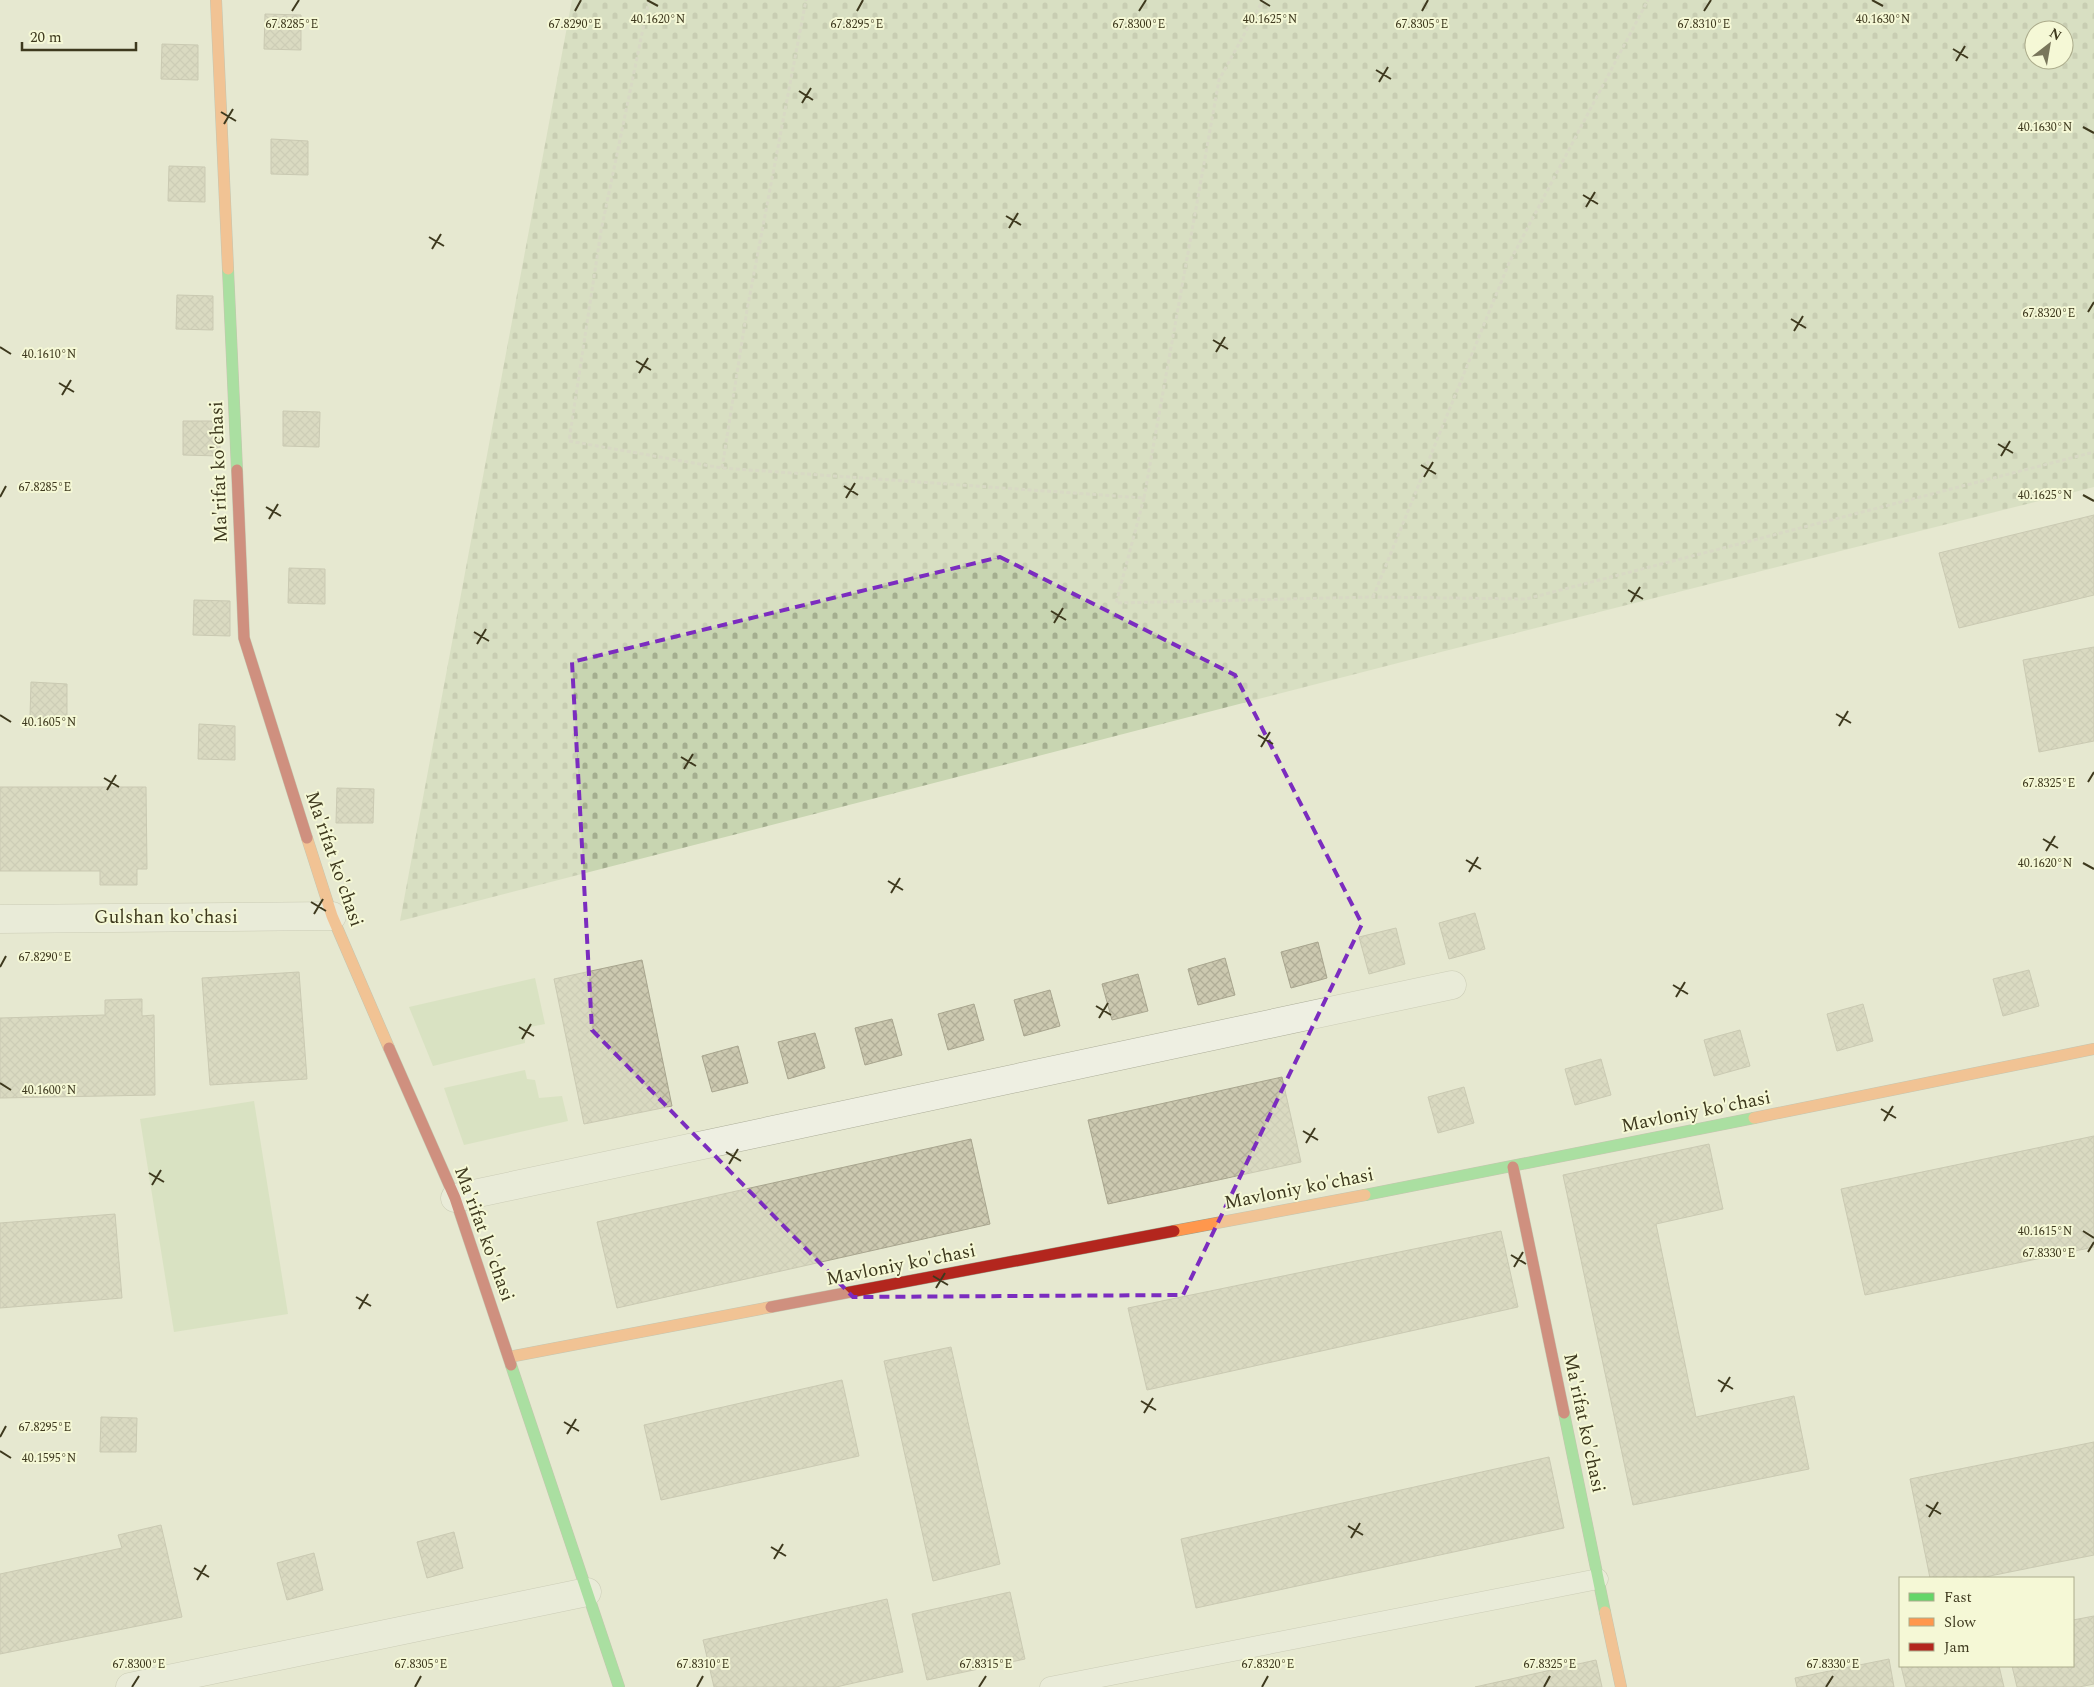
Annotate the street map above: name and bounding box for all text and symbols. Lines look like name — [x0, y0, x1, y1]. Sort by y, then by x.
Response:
text: 40.1620°N — [631, 10, 685, 29]
text: 40.1625°N — [1243, 10, 1297, 29]
text: 40.1630°N — [1856, 10, 1910, 29]
text: 67.8285°E — [266, 15, 318, 34]
text: 67.8290°E — [549, 15, 601, 34]
text: 67.8295°E — [831, 15, 883, 34]
text: 67.8300°E — [1113, 15, 1165, 34]
text: 67.8305°E — [1396, 15, 1448, 34]
text: 67.8310°E — [1678, 15, 1730, 34]
scale bar — [22, 20, 136, 52]
north arrow — [2024, 20, 2074, 70]
text: N — [2045, 22, 2066, 46]
text: 20 m — [30, 26, 62, 49]
text: 40.1630°N — [2018, 118, 2072, 137]
text: 67.8320°E — [2023, 304, 2075, 323]
text: 40.1610°N — [22, 345, 76, 364]
street label: Ma'rifat ko'chasi — [202, 401, 236, 543]
text: 67.8285°E — [19, 478, 71, 497]
text: 40.1625°N — [2018, 486, 2072, 505]
text: 40.1605°N — [22, 713, 76, 732]
text: 67.8325°E — [2023, 774, 2075, 793]
street label: Ma'rifat ko'chasi — [297, 787, 371, 931]
text: 40.1620°N — [2018, 854, 2072, 873]
street label: Gulshan ko'chasi — [94, 903, 238, 932]
text: 67.8290°E — [19, 948, 71, 967]
text: 40.1600°N — [22, 1081, 76, 1100]
street label: Mavloniy ko'chasi — [1619, 1083, 1773, 1141]
street label: Mavloniy ko'chasi — [1222, 1160, 1376, 1218]
street label: Ma'rifat ko'chasi — [446, 1162, 522, 1306]
text: 40.1615°N — [2018, 1222, 2072, 1241]
street label: Mavloniy ko'chasi — [824, 1236, 978, 1294]
text: 67.8330°E — [2023, 1244, 2075, 1263]
street label: Ma'rifat ko'chasi — [1555, 1351, 1613, 1495]
text: 67.8295°E — [19, 1418, 71, 1437]
text: 40.1595°N — [22, 1449, 76, 1468]
legend — [1899, 1577, 2074, 1667]
text: Fast — [1944, 1586, 1972, 1609]
text: Slow — [1944, 1611, 1976, 1634]
text: Jam — [1944, 1636, 1970, 1659]
text: 67.8300°E — [113, 1655, 165, 1674]
text: 67.8305°E — [395, 1655, 447, 1674]
text: 67.8310°E — [677, 1655, 729, 1674]
text: 67.8315°E — [960, 1655, 1012, 1674]
text: 67.8320°E — [1242, 1655, 1294, 1674]
text: 67.8325°E — [1524, 1655, 1576, 1674]
text: 67.8330°E — [1807, 1655, 1859, 1674]

